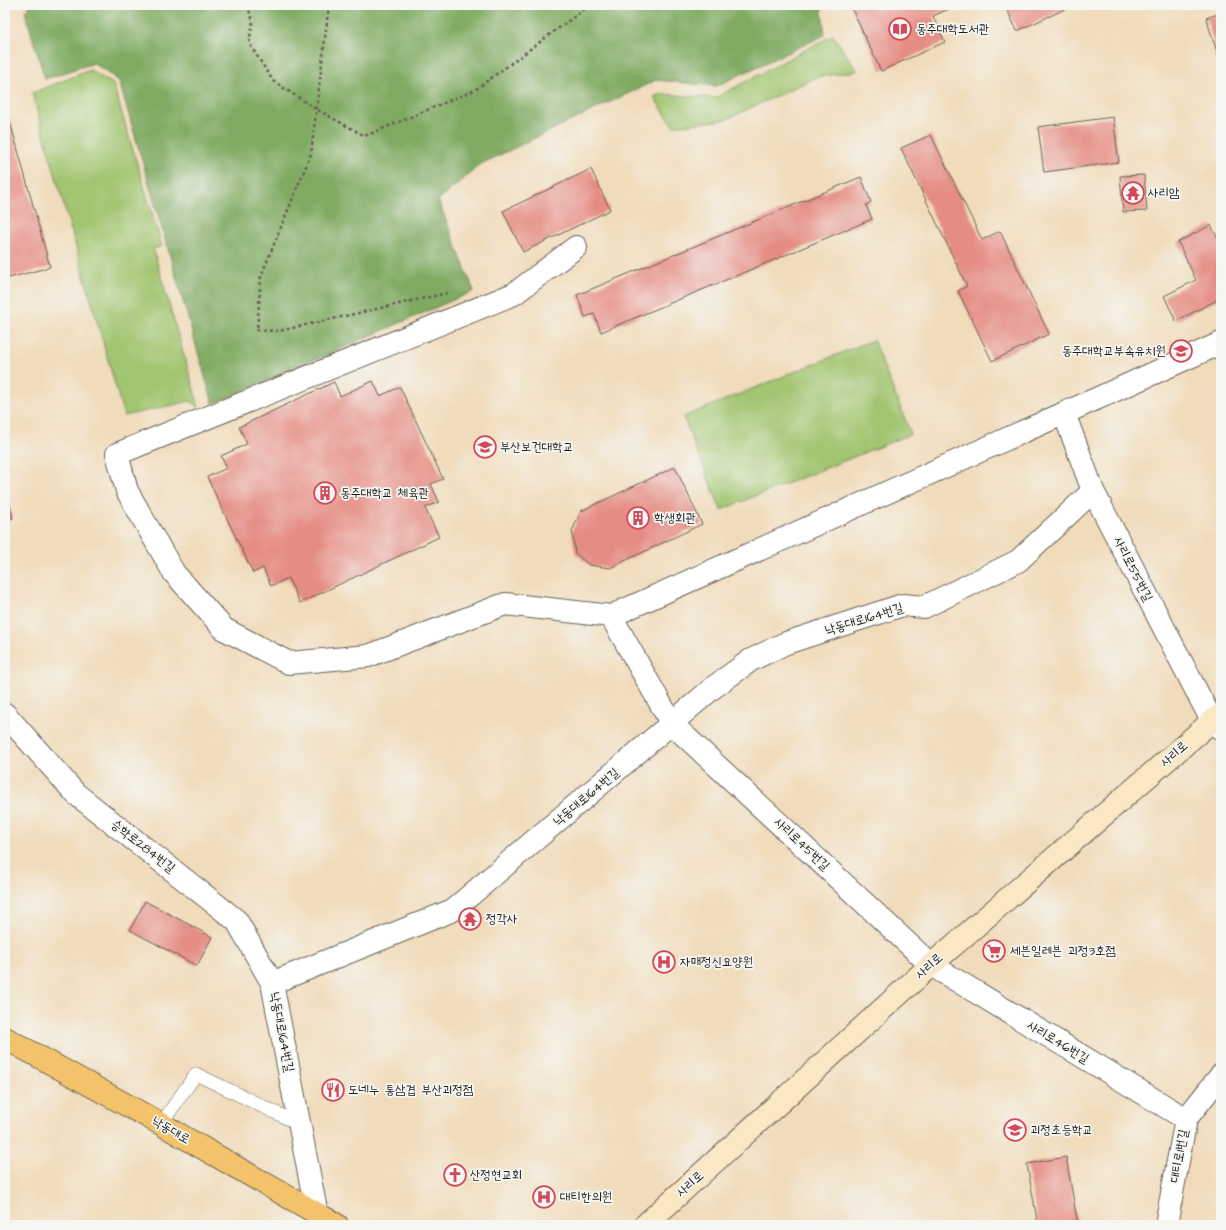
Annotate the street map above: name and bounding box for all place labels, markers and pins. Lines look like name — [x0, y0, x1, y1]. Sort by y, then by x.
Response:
library icon: 동주대학도서관 — [887, 16, 913, 42]
place label: 동주대학도서관 — [916, 20, 989, 38]
temple icon: 사리암 — [1120, 180, 1146, 206]
place label: 사리암 — [1147, 184, 1179, 202]
school or university icon: 동주대학교부속유치원 — [1168, 338, 1194, 364]
place label: 동주대학교부속유치원 — [1061, 342, 1166, 360]
school or university icon: 부산보건대학교 — [472, 434, 498, 460]
place label: 부산보건대학교 — [500, 438, 573, 456]
building icon: 동주대학교 체육관 — [312, 480, 338, 506]
place label: 동주대학교 체육관 — [340, 484, 429, 502]
building icon: 학생회관 — [625, 505, 651, 531]
place label: 학생회관 — [654, 509, 696, 527]
temple icon: 정각사 — [457, 906, 483, 932]
place label: 정각사 — [486, 910, 517, 928]
supermarket icon: 세븐일레븐 괴정3호점 — [981, 938, 1007, 964]
place label: 세븐일레븐 괴정3호점 — [1010, 942, 1116, 960]
hospital icon: 자매정신요양원 — [651, 949, 677, 975]
place label: 자매정신요양원 — [680, 953, 753, 971]
restaurant icon: 도네누 통삼겹 부산괴정점 — [320, 1077, 346, 1103]
place label: 도네누 통삼겹 부산괴정점 — [348, 1081, 473, 1099]
school or university icon: 괴정초등학교 — [1002, 1117, 1028, 1143]
place label: 괴정초등학교 — [1030, 1121, 1093, 1139]
church icon: 산정현교회 — [442, 1162, 468, 1188]
place label: 산정현교회 — [470, 1166, 522, 1184]
hospital icon: 대티한의원 — [531, 1184, 557, 1210]
place label: 대티한의원 — [560, 1188, 612, 1206]

